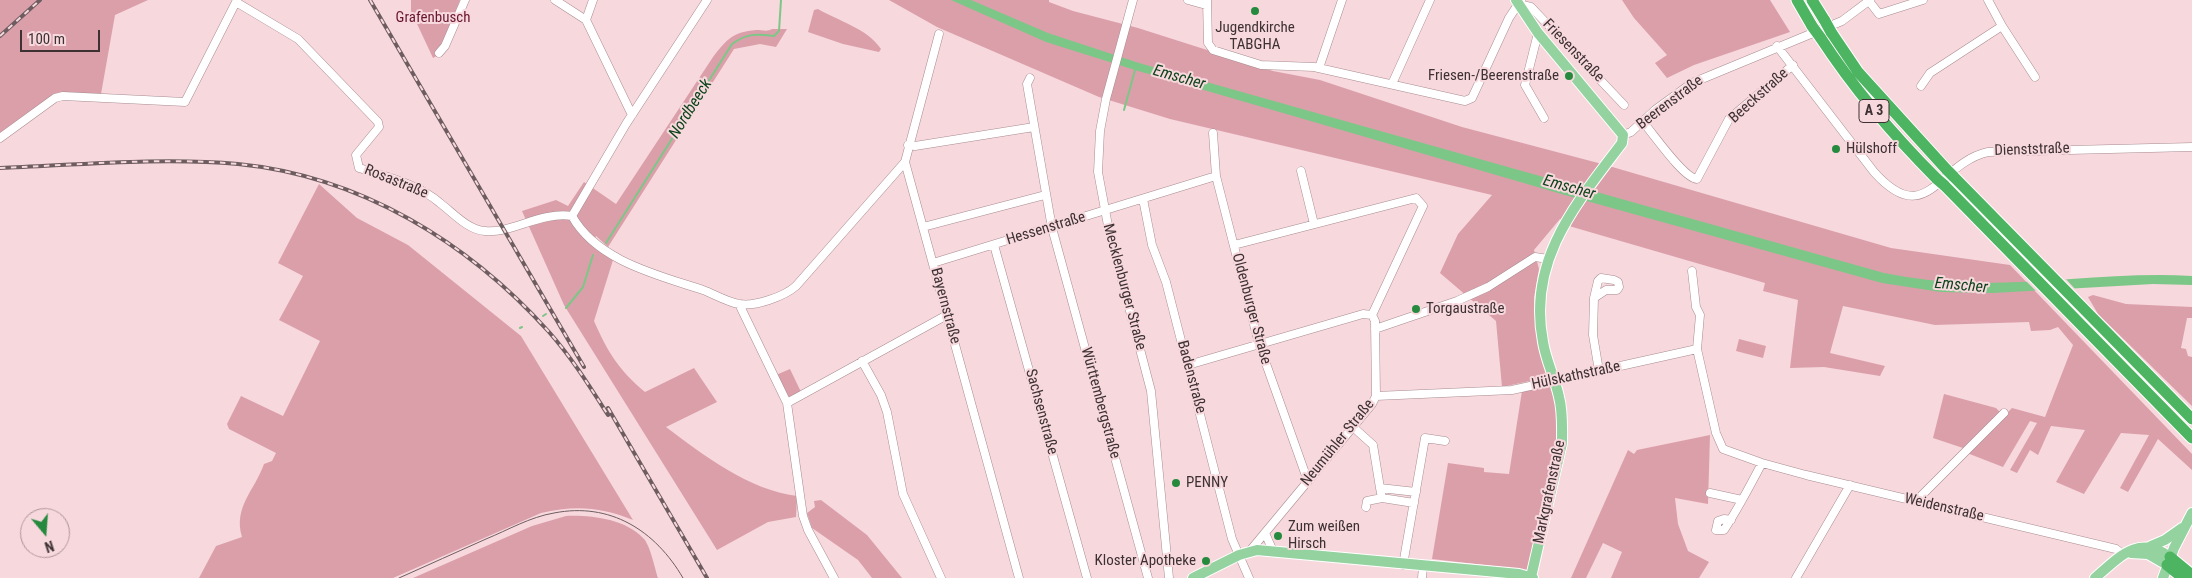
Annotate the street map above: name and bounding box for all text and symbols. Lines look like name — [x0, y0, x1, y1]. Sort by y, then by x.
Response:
marker: Jugendkirche TABGHA — [1249, 5, 1261, 17]
park label: Grafenbusch — [396, 9, 470, 27]
street label: Friesenstraße — [1538, 16, 1608, 86]
place label: Jugendkirche TABGHA — [1215, 19, 1295, 54]
scale bar — [22, 20, 102, 52]
text: 100 m — [28, 30, 65, 48]
water label: Emscher — [1151, 61, 1207, 95]
street label: Beeckstraße — [1726, 65, 1792, 127]
place label: Friesen-/Beerenstraße — [1428, 67, 1559, 85]
marker: Friesen-/Beerenstraße — [1563, 70, 1575, 82]
street label: Beerenstraße — [1633, 72, 1707, 134]
water label: Nordbeeck — [665, 76, 717, 142]
road number: A 3 — [1859, 100, 1889, 122]
place label: Hülshoff — [1846, 140, 1897, 158]
street label: Dienststraße — [1994, 140, 2070, 160]
marker: Hülshoff — [1830, 143, 1842, 155]
street label: Rosastraße — [362, 161, 430, 203]
water label: Emscher — [1541, 171, 1597, 205]
street label: Hessenstraße — [1004, 208, 1088, 250]
street label: Mecklenburger Straße — [1099, 222, 1149, 352]
street label: Oldenburger Straße — [1228, 251, 1274, 367]
street label: Bayernstraße — [926, 266, 964, 346]
water label: Emscher — [1934, 274, 1988, 298]
place label: Torgaustraße — [1426, 300, 1504, 318]
marker: Torgaustraße — [1410, 303, 1422, 315]
street label: Badenstraße — [1173, 339, 1209, 415]
street label: Württembergstraße — [1076, 345, 1124, 461]
street label: Hülskathstraße — [1530, 358, 1622, 394]
street label: Sachsenstraße — [1021, 367, 1061, 457]
street label: Neumühler Straße — [1298, 396, 1378, 490]
street label: Markgrafenstraße — [1530, 439, 1570, 545]
place label: PENNY — [1186, 474, 1228, 492]
marker: PENNY — [1170, 477, 1182, 489]
street label: Weidenstraße — [1903, 490, 1985, 526]
north arrow — [20, 508, 70, 558]
place label: Zum weißen Hirsch — [1288, 518, 1360, 553]
marker: Zum weißen Hirsch — [1272, 530, 1284, 542]
text: N — [43, 537, 56, 555]
place label: Kloster Apotheke — [1095, 552, 1196, 570]
marker: Kloster Apotheke — [1200, 555, 1212, 567]

